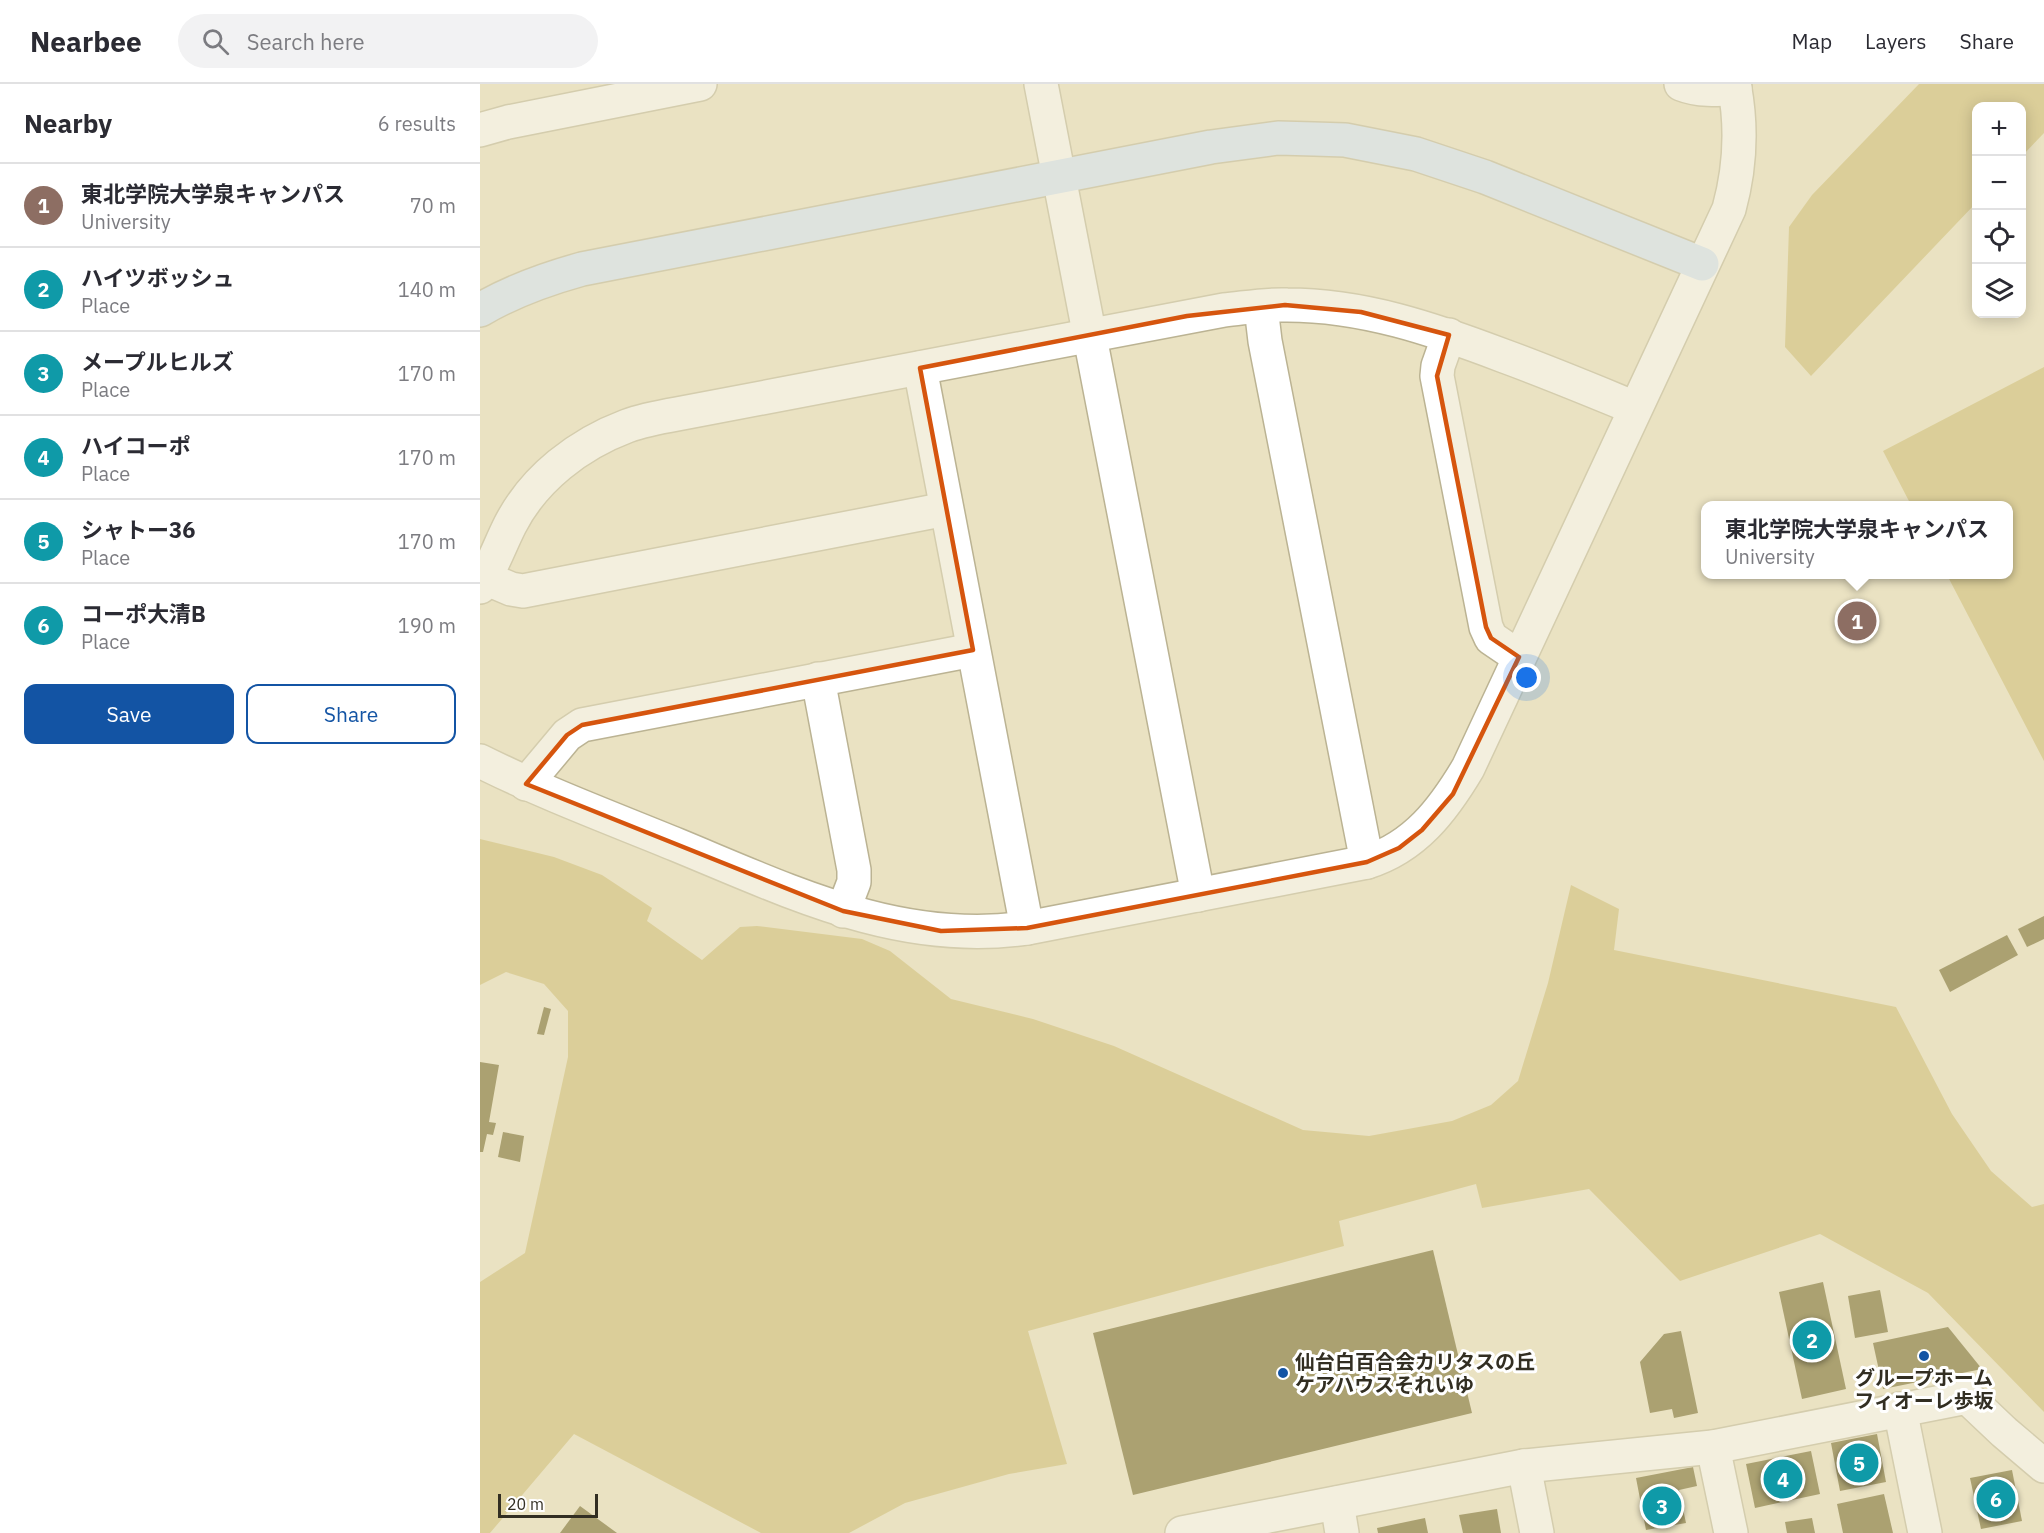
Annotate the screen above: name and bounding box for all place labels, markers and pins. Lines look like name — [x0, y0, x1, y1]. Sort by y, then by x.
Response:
pin: 1 — [1838, 598, 1876, 644]
pin: 2 — [1792, 1318, 1832, 1362]
place label: 仙台白百合会カリタスの丘 ケアハウスそれいゆ — [1295, 1348, 1535, 1398]
marker: グループホーム フィオーレ歩坂 — [1917, 1349, 1931, 1363]
place label: グループホーム フィオーレ歩坂 — [1854, 1364, 1994, 1414]
marker: 仙台白百合会カリタスの丘 ケアハウスそれいゆ — [1276, 1366, 1290, 1380]
pin: 5 — [1840, 1440, 1878, 1486]
pin: 4 — [1764, 1456, 1802, 1502]
pin: 6 — [1976, 1476, 2016, 1522]
pin: 3 — [1642, 1484, 1682, 1528]

